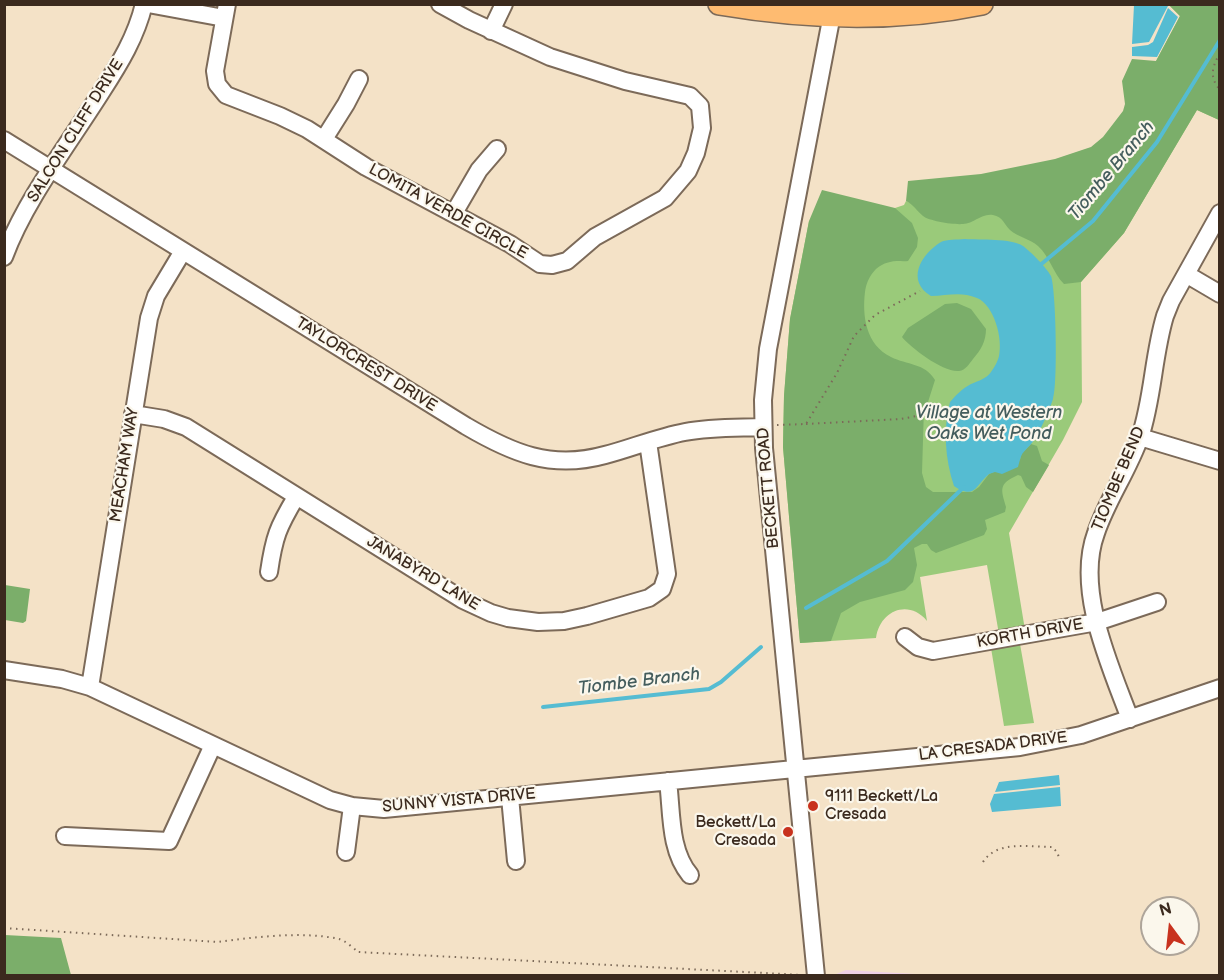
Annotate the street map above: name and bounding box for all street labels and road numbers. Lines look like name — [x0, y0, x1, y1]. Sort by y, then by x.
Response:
street label: SALCON CLIFF DRIVE — [24, 56, 128, 206]
street label: LOMITA VERDE CIRCLE — [365, 160, 531, 264]
street label: TAYLORCREST DRIVE — [292, 314, 440, 416]
street label: MEACHAM WAY — [106, 406, 144, 524]
street label: TIOMBE BEND — [1088, 424, 1150, 534]
street label: BECKETT ROAD — [754, 427, 784, 549]
street label: JANABYRD LANE — [363, 533, 483, 615]
street label: KORTH DRIVE — [975, 615, 1085, 653]
street label: LA CRESADA DRIVE — [918, 728, 1068, 766]
street label: SUNNY VISTA DRIVE — [382, 785, 536, 817]

